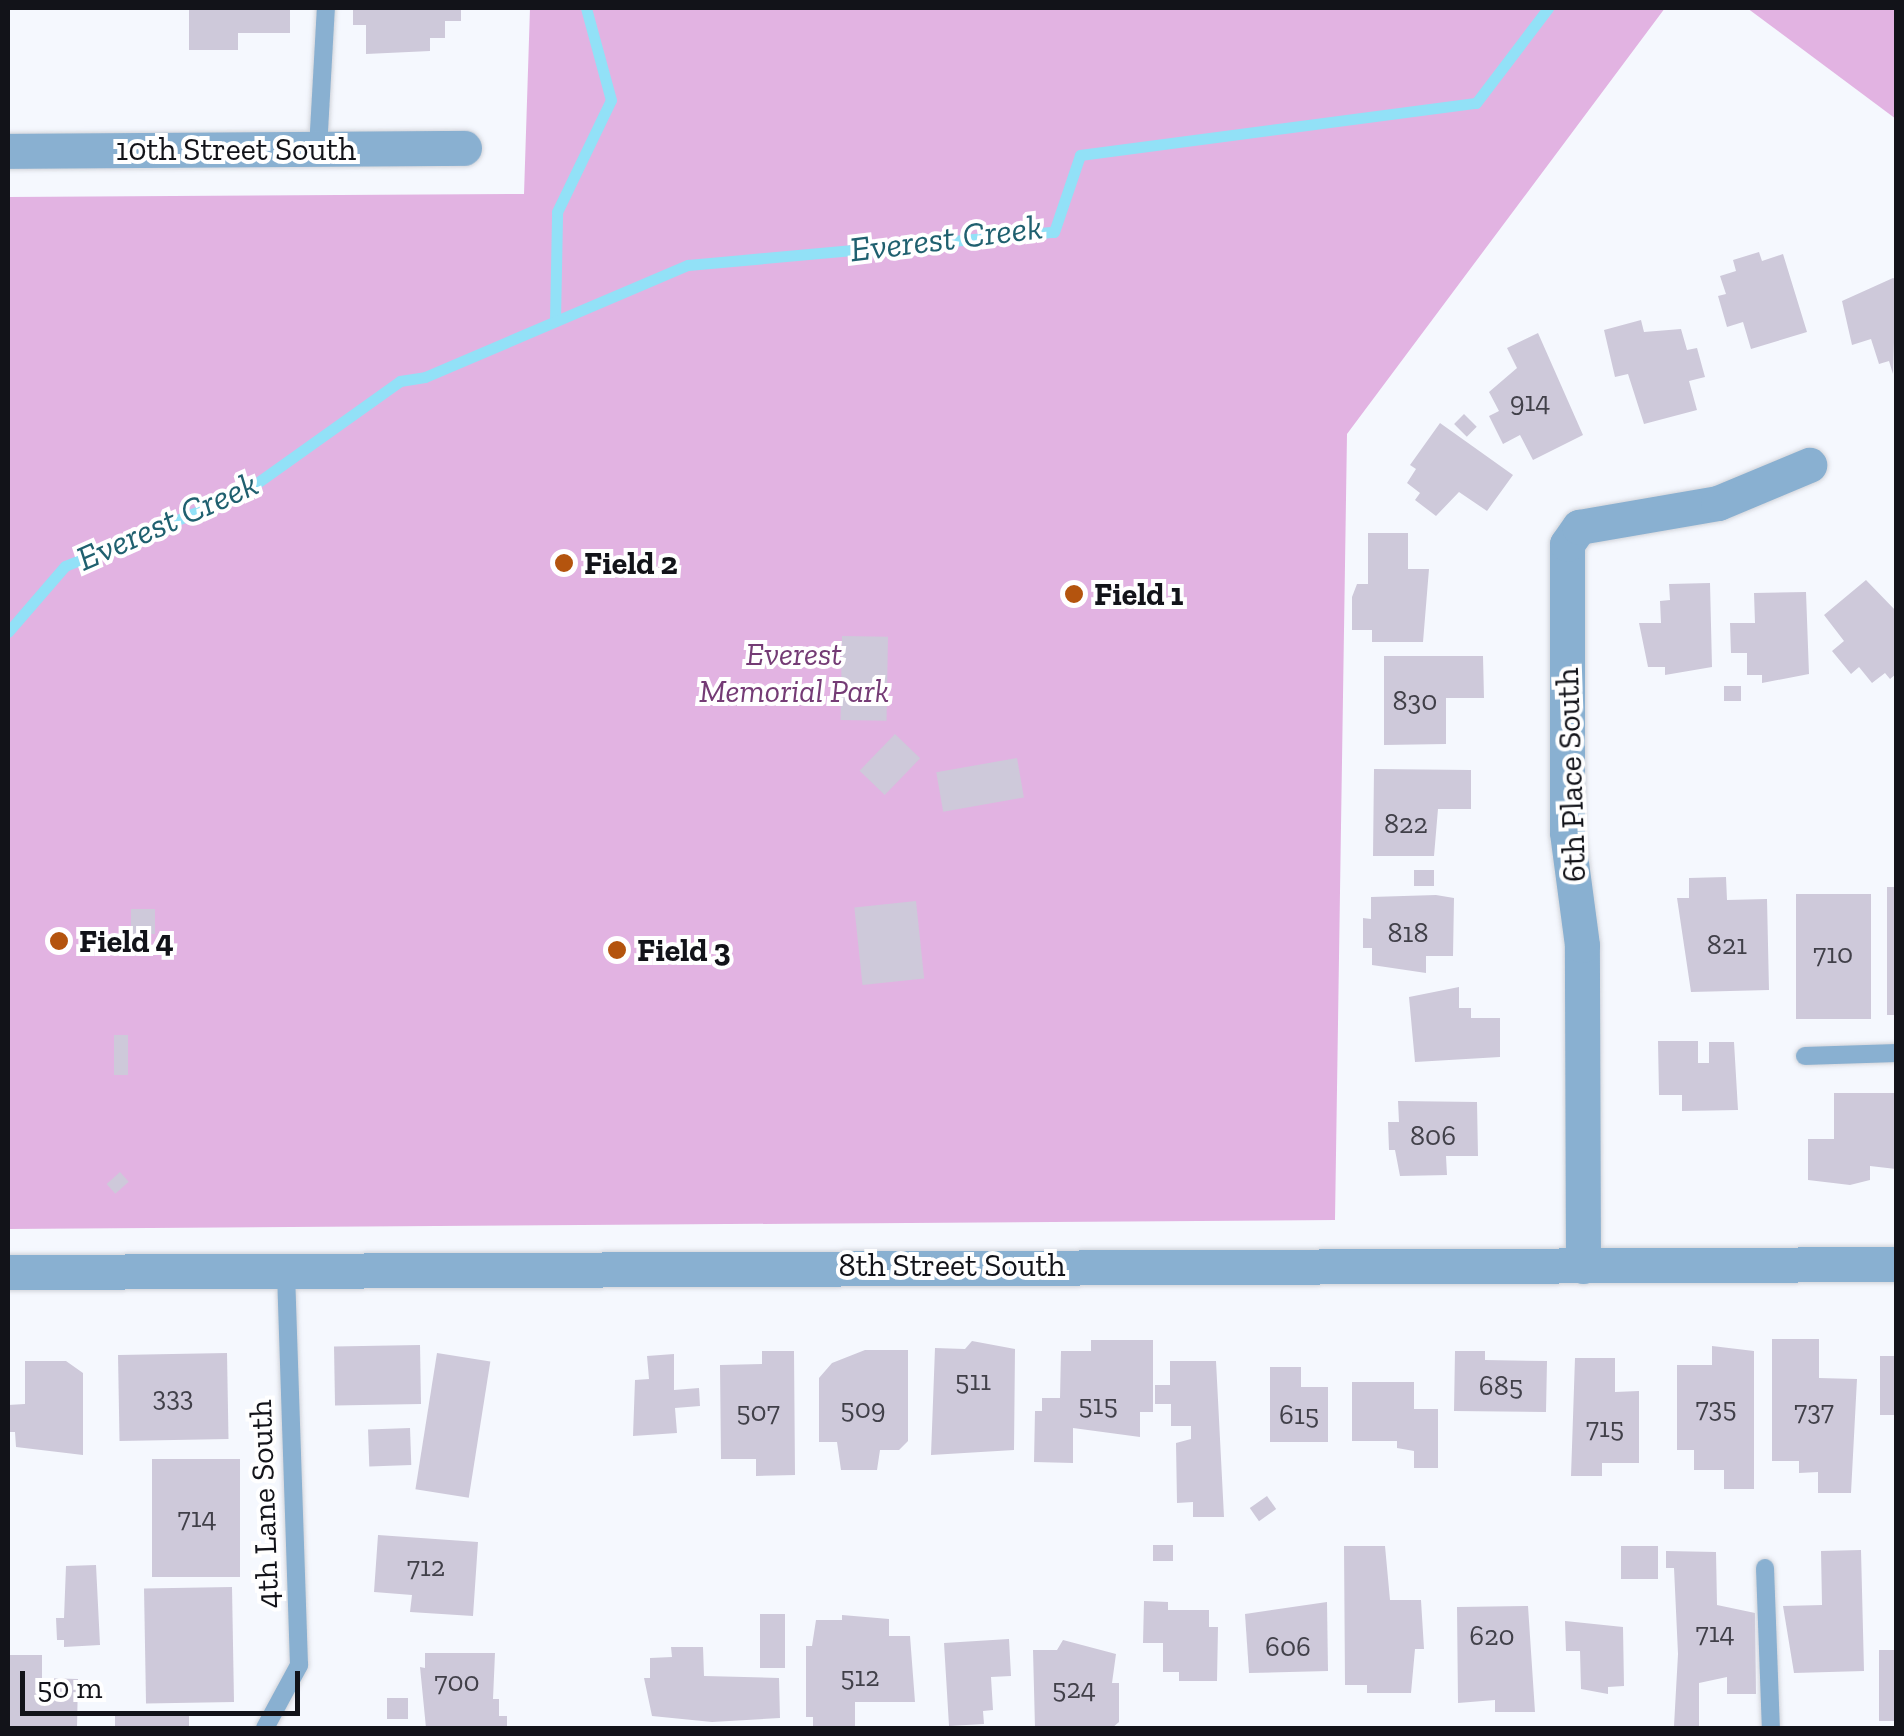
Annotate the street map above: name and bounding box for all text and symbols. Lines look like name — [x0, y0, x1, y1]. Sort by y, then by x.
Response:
street label: 10th Street South — [116, 130, 356, 168]
water label: Everest Creek — [847, 205, 1045, 271]
house number: 914 — [1510, 385, 1550, 419]
water label: Everest Creek — [70, 462, 264, 580]
place label: Field 2 — [584, 544, 678, 582]
marker: Field 2 — [553, 552, 575, 574]
place label: Field 1 — [1094, 575, 1183, 613]
marker: Field 1 — [1063, 583, 1085, 605]
park label: Everest Memorial Park — [699, 636, 889, 711]
street label: 6th Place South — [1548, 667, 1594, 883]
house number: 830 — [1393, 684, 1437, 718]
house number: 822 — [1384, 807, 1428, 841]
house number: 818 — [1388, 916, 1428, 950]
place label: Field 4 — [79, 922, 174, 960]
house number: 821 — [1707, 928, 1747, 962]
marker: Field 4 — [48, 930, 70, 952]
place label: Field 3 — [637, 931, 731, 969]
house number: 710 — [1813, 937, 1853, 971]
marker: Field 3 — [606, 939, 628, 961]
house number: 806 — [1410, 1119, 1456, 1153]
street label: 8th Street South — [838, 1246, 1066, 1284]
house number: 511 — [955, 1364, 991, 1398]
house number: 685 — [1479, 1369, 1523, 1403]
house number: 333 — [152, 1380, 194, 1414]
house number: 515 — [1078, 1388, 1118, 1422]
house number: 735 — [1695, 1391, 1737, 1425]
house number: 509 — [840, 1392, 886, 1426]
house number: 737 — [1794, 1394, 1834, 1428]
house number: 507 — [736, 1395, 780, 1429]
house number: 615 — [1279, 1398, 1319, 1432]
street label: 4th Lane South — [241, 1399, 287, 1609]
house number: 715 — [1586, 1411, 1624, 1445]
house number: 714 — [177, 1501, 217, 1535]
house number: 712 — [407, 1550, 445, 1584]
house number: 714 — [1695, 1616, 1735, 1650]
house number: 620 — [1469, 1619, 1515, 1653]
house number: 606 — [1265, 1630, 1311, 1664]
scale bar — [25, 1651, 305, 1713]
house number: 512 — [840, 1660, 880, 1694]
house number: 700 — [434, 1665, 480, 1699]
text: 50 m — [37, 1670, 102, 1706]
house number: 524 — [1052, 1672, 1096, 1706]

